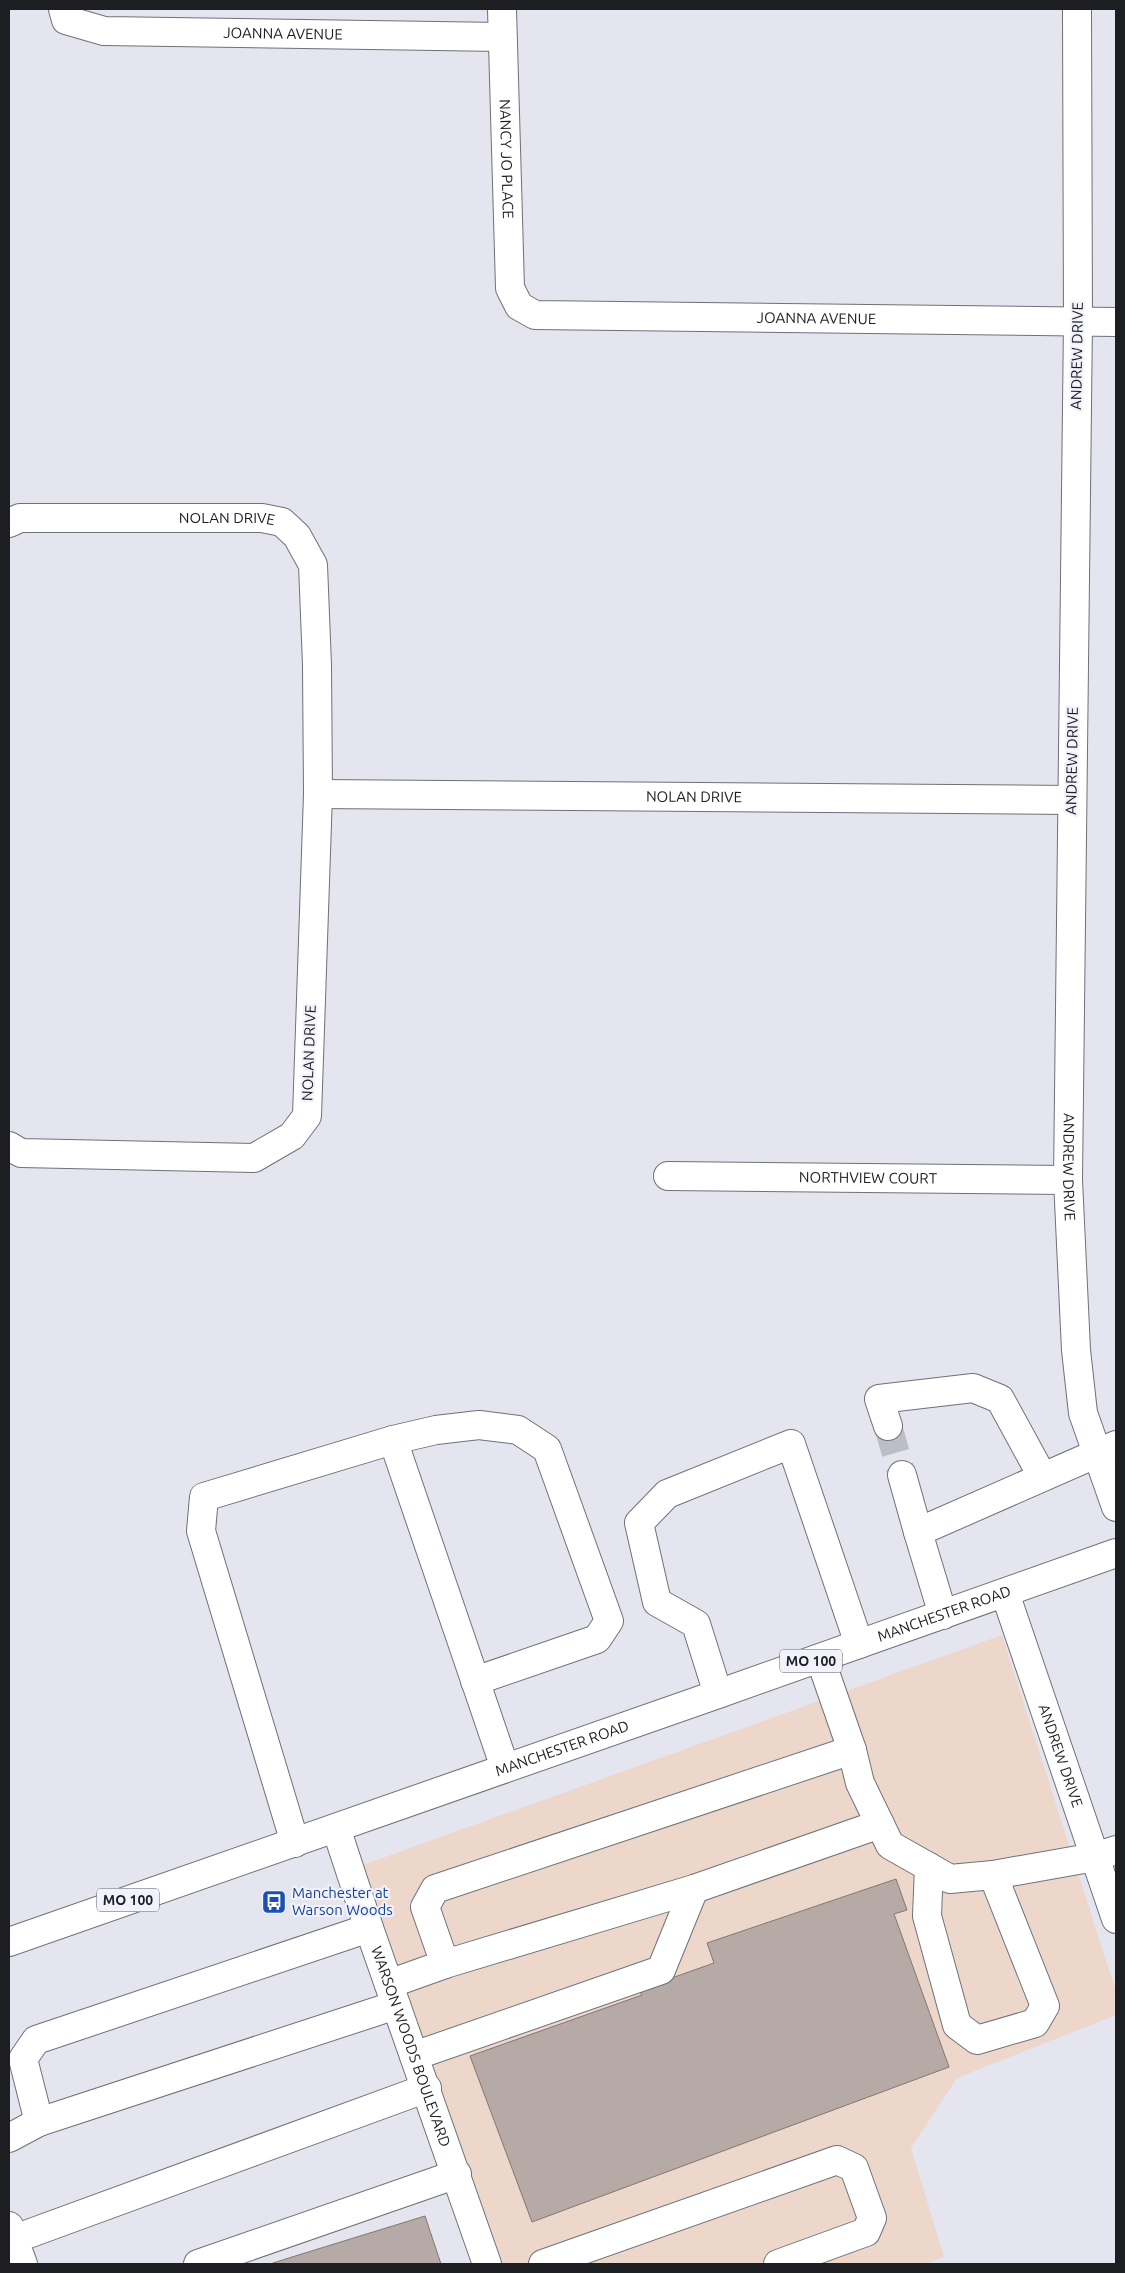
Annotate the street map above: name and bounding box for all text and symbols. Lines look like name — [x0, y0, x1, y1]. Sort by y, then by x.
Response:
street label: JOANNA AVENUE — [223, 24, 343, 43]
street label: NANCY JO PLACE — [497, 99, 517, 219]
street label: ANDREW DRIVE — [1067, 302, 1086, 410]
street label: JOANNA AVENUE — [756, 309, 876, 327]
street label: NOLAN DRIVE — [179, 509, 276, 528]
street label: ANDREW DRIVE — [1062, 707, 1081, 815]
street label: NOLAN DRIVE — [646, 788, 742, 805]
street label: NOLAN DRIVE — [298, 1005, 319, 1101]
street label: ANDREW DRIVE — [1060, 1113, 1079, 1221]
street label: NORTHVIEW COURT — [799, 1168, 938, 1187]
street label: MANCHESTER ROAD — [875, 1582, 1013, 1645]
road number: MO 100 — [780, 1650, 842, 1672]
street label: ANDREW DRIVE — [1035, 1702, 1086, 1809]
street label: MANCHESTER ROAD — [493, 1717, 631, 1779]
place label: Manchester at Warson Woods — [292, 1884, 393, 1918]
road number: MO 100 — [97, 1888, 159, 1912]
bus stop icon: Manchester at Warson Woods — [261, 1889, 287, 1915]
street label: WARSON WOODS BOULEVARD — [368, 1944, 454, 2149]

